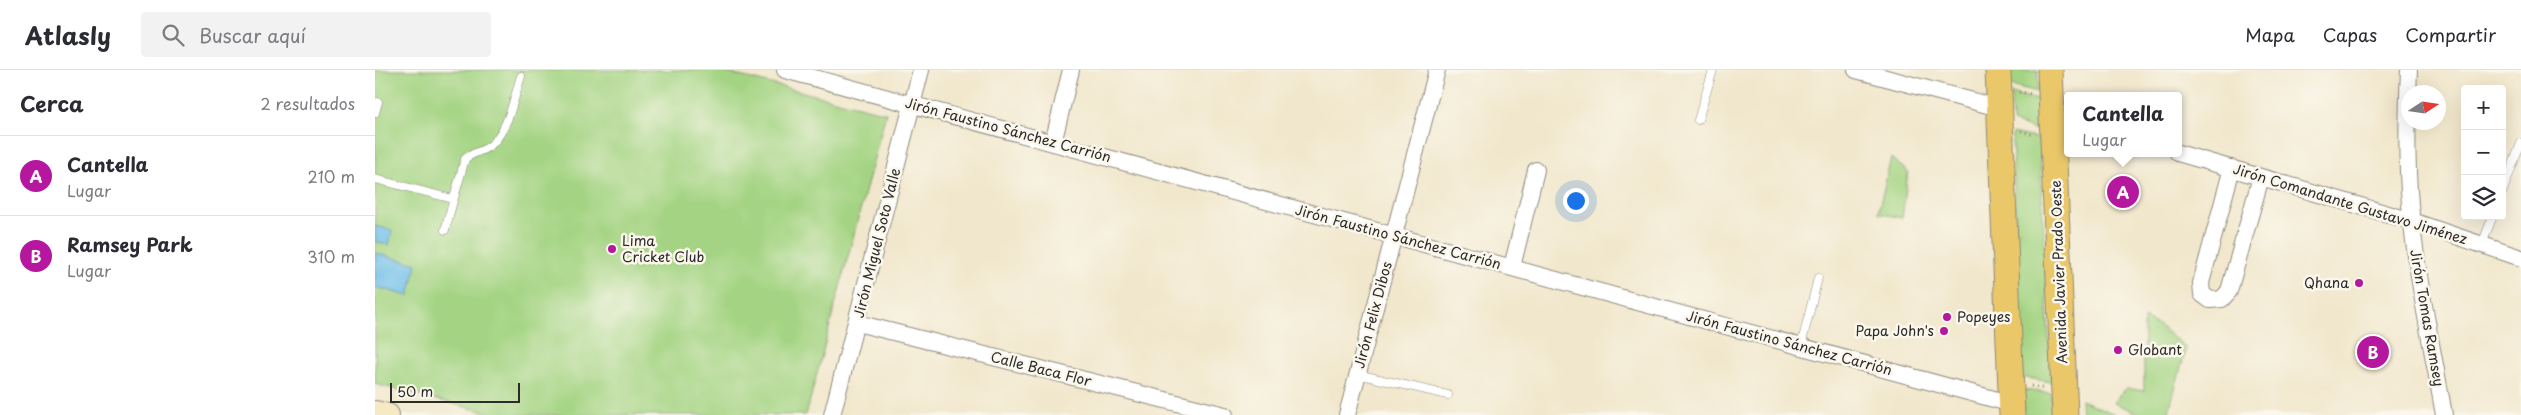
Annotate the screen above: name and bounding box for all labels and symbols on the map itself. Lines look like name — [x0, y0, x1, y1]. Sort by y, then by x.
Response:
north arrow — [2401, 85, 2446, 130]
street label: Jirón Faustino Sánchez Carrión — [903, 92, 1113, 167]
street label: Jirón Comandante Gustavo Jiménez — [2231, 158, 2470, 249]
street label: Jirón Miguel Soto Valle — [848, 165, 905, 320]
pin: A — [2107, 173, 2139, 211]
street label: Avenida Javier Prado Oeste — [2045, 180, 2072, 364]
your location — [1563, 188, 1589, 214]
street label: Jirón Faustino Sánchez Carrión — [1293, 199, 1503, 274]
place label: Lima Cricket Club — [622, 230, 704, 267]
marker: Lima Cricket Club — [606, 243, 618, 255]
street label: Jirón Tomas Ramsey — [2405, 248, 2450, 388]
street label: Jirón Felix Dibos — [1348, 259, 1397, 371]
place label: Qhana — [2304, 272, 2349, 293]
marker: Qhana — [2353, 277, 2365, 289]
street label: Jirón Faustino Sánchez Carrión — [1684, 305, 1894, 380]
place label: Popeyes — [1957, 306, 2010, 327]
marker: Popeyes — [1941, 311, 1953, 323]
place label: Papa John's — [1856, 320, 1934, 341]
marker: Papa John's — [1938, 325, 1950, 337]
pin: B — [2357, 333, 2389, 371]
place label: Globant — [2128, 339, 2182, 360]
marker: Globant — [2112, 344, 2124, 356]
street label: Calle Baca Flor — [989, 346, 1094, 391]
scale bar — [390, 380, 520, 403]

